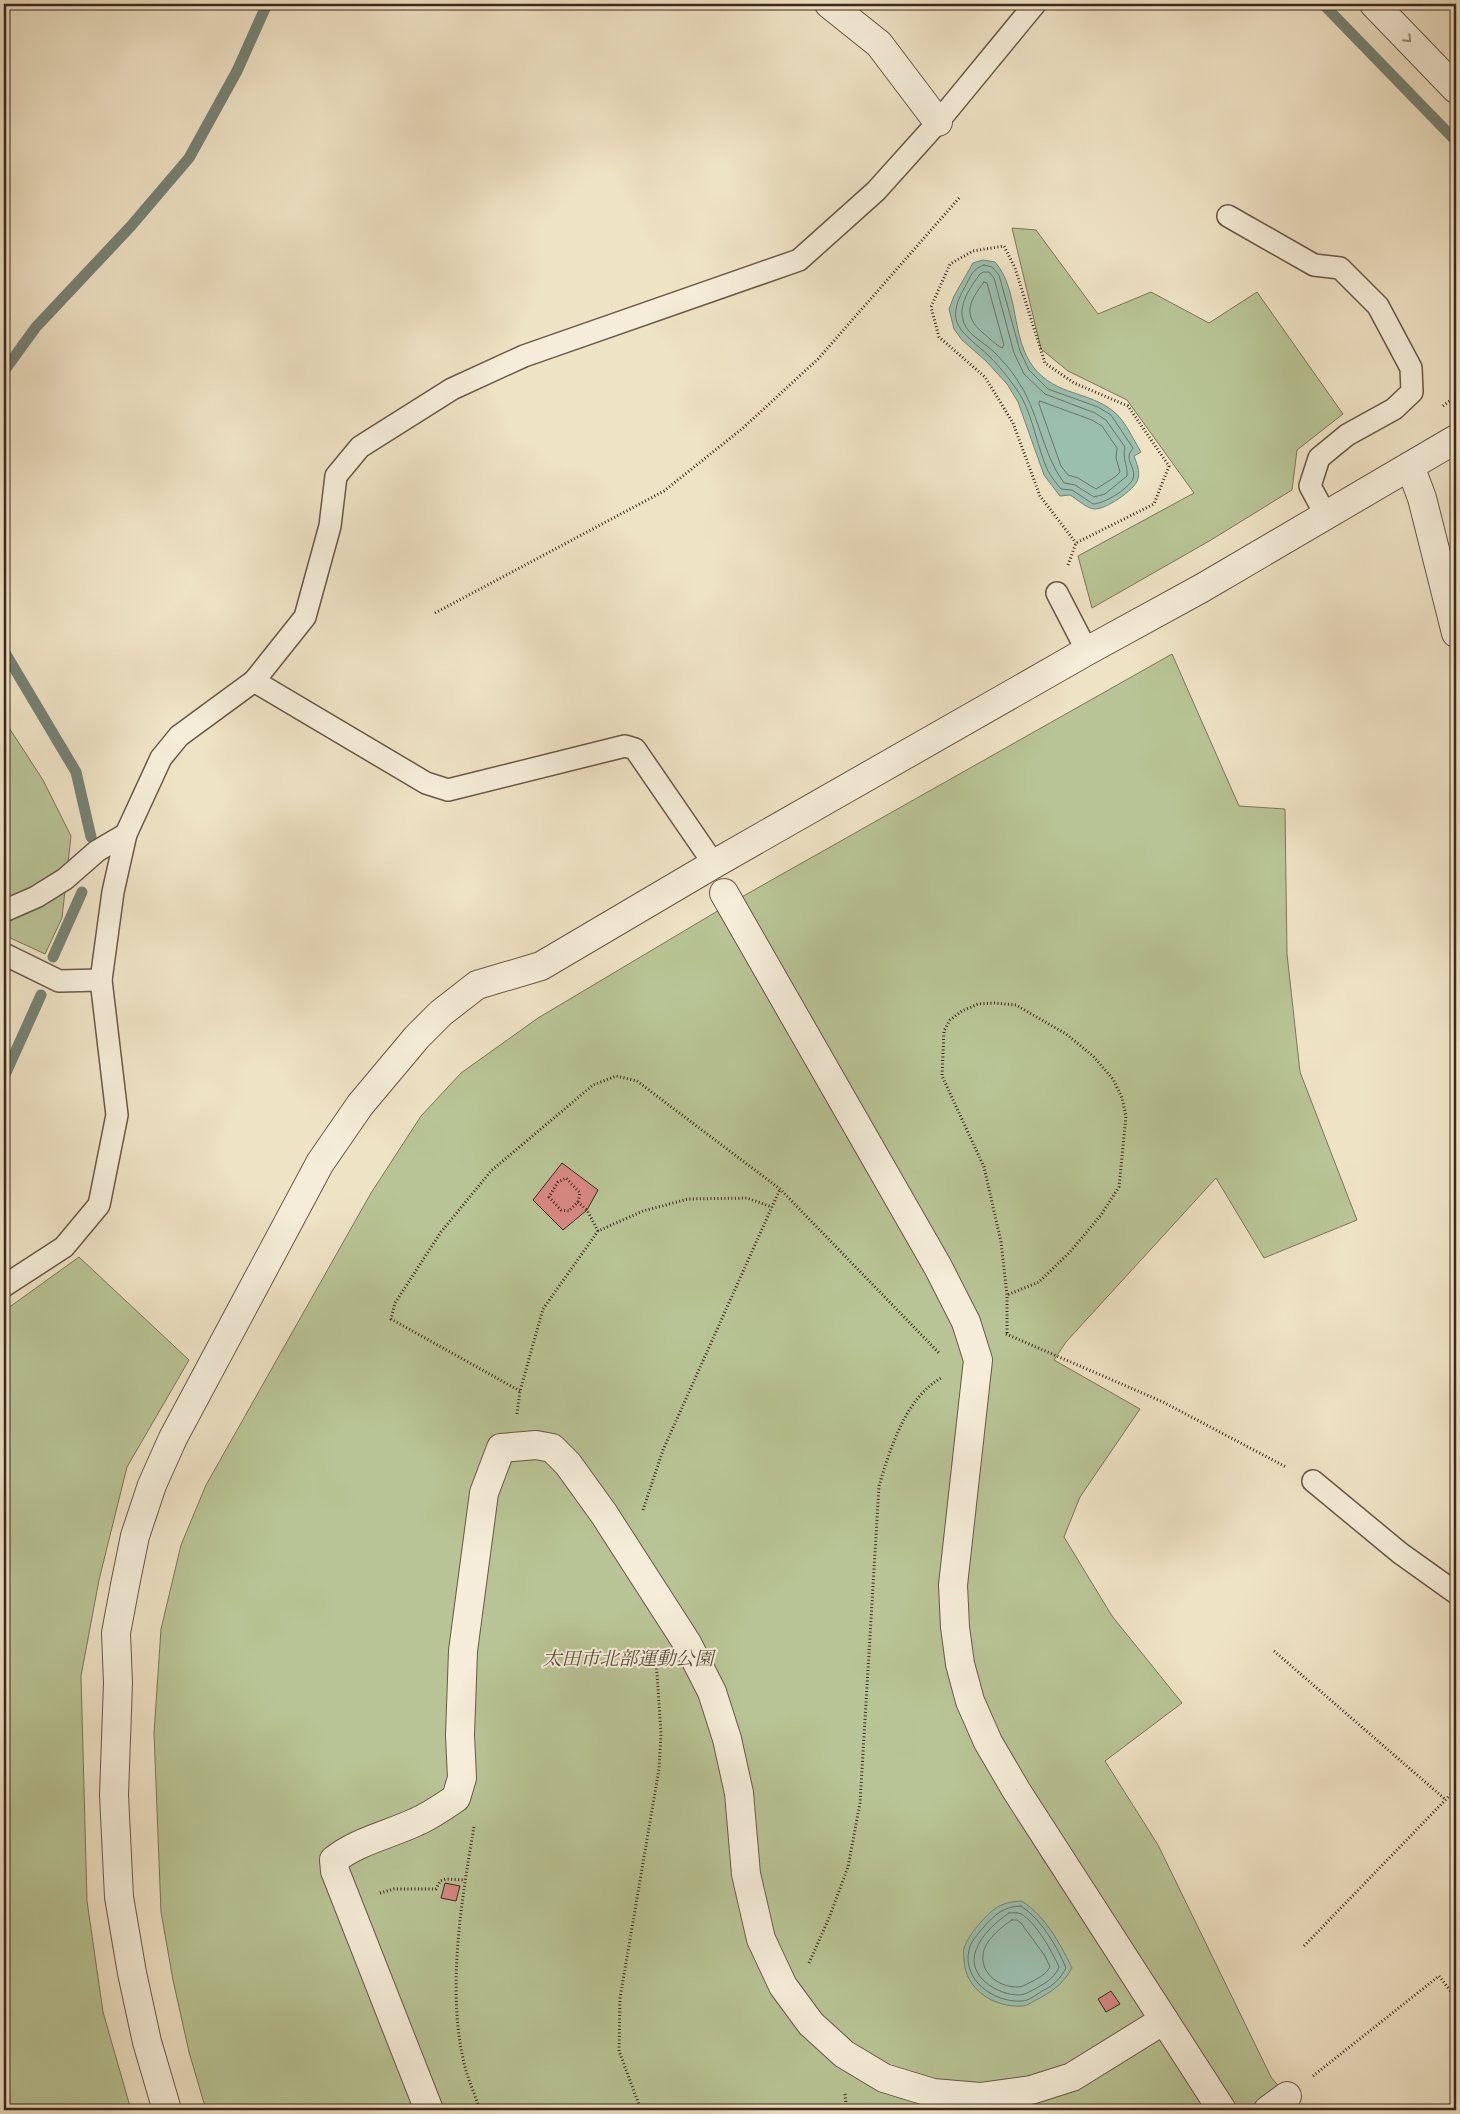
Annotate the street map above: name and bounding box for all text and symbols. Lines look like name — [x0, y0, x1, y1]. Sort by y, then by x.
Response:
one-way arrow — [1402, 33, 1411, 42]
park label: 太田市北部運動公園 — [542, 1646, 716, 1671]

